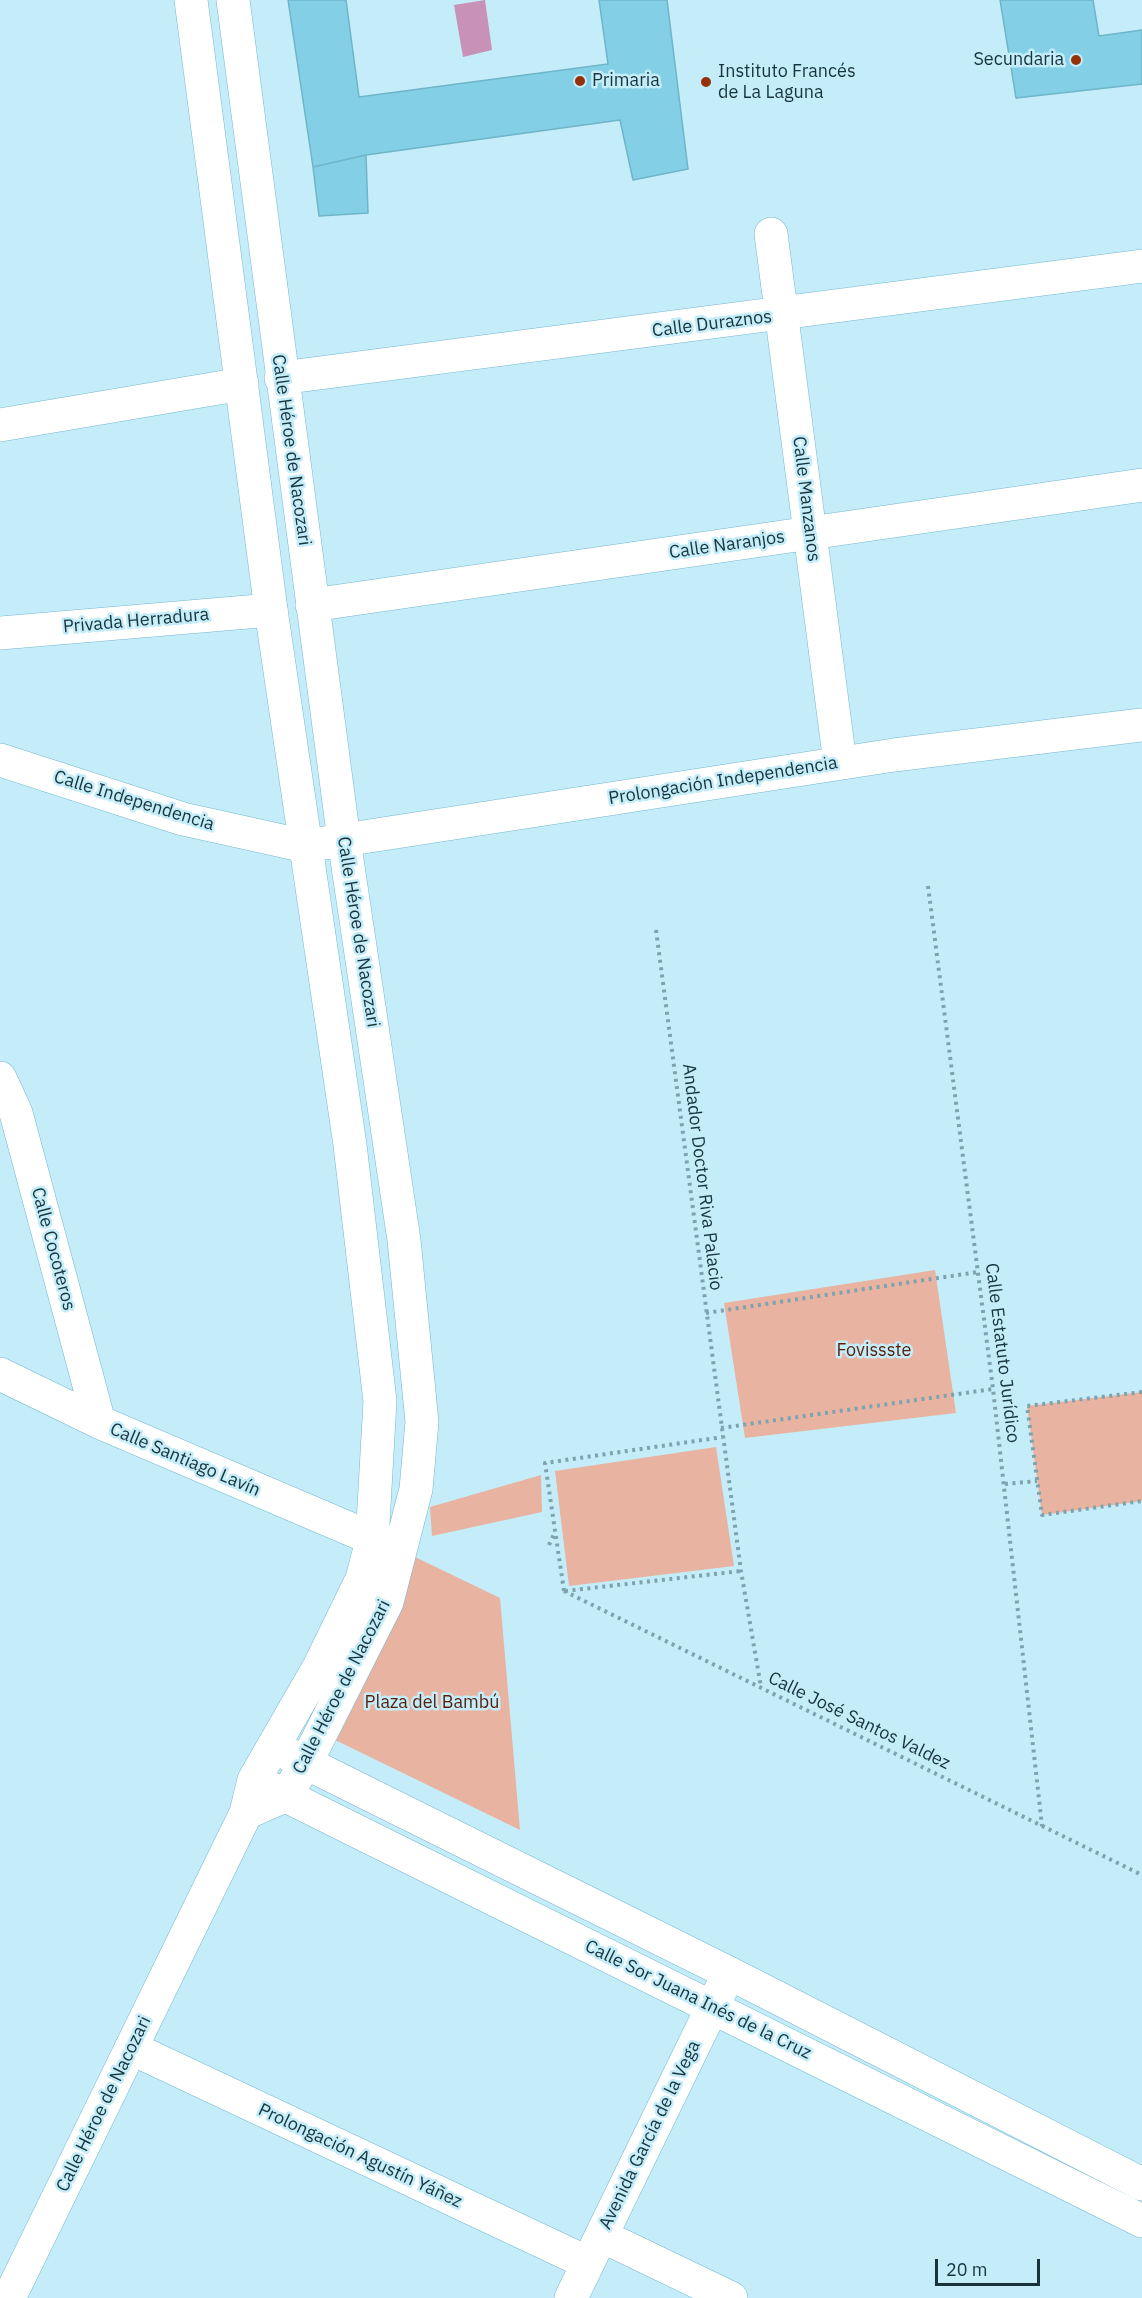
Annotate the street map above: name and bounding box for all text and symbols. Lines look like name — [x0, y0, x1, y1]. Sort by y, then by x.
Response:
place label: Secundaria — [973, 49, 1064, 71]
marker: Secundaria — [1069, 53, 1083, 67]
place label: Instituto Francés de La Laguna — [718, 61, 856, 104]
place label: Primaria — [592, 70, 660, 92]
marker: Primaria — [573, 74, 587, 88]
marker: Instituto Francés de La Laguna — [699, 75, 713, 89]
street label: Calle Duraznos — [651, 306, 773, 342]
street label: Calle Héroe de Nacozari — [267, 353, 315, 547]
street label: Calle Manzanos — [788, 435, 824, 563]
street label: Calle Naranjos — [668, 526, 786, 564]
street label: Privada Herradura — [62, 604, 210, 638]
street label: Prolongación Independencia — [607, 752, 839, 810]
street label: Calle Independencia — [51, 766, 217, 836]
street label: Calle Héroe de Nacozari — [332, 835, 384, 1029]
street label: Andador Doctor Riva Palacio — [677, 1062, 727, 1292]
street label: Calle Cocoteros — [26, 1185, 80, 1313]
street label: Calle Estatuto Jurídico — [980, 1262, 1024, 1444]
park label: Fovissste — [837, 1340, 911, 1362]
street label: Calle Santiago Lavín — [107, 1419, 263, 1501]
street label: Calle Héroe de Nacozari — [289, 1596, 395, 1778]
street label: Calle José Santos Valdez — [764, 1667, 954, 1775]
park label: Plaza del Bambú — [365, 1692, 499, 1714]
street label: Calle Sor Juana Inés de la Cruz — [581, 1936, 815, 2064]
street label: Calle Héroe de Nacozari — [52, 2013, 156, 2195]
street label: Avenida García de la Vega — [595, 2037, 705, 2233]
street label: Prolongación Agustín Yáñez — [255, 2099, 465, 2213]
scale bar — [938, 2247, 1043, 2285]
text: 20 m — [946, 2258, 988, 2281]

